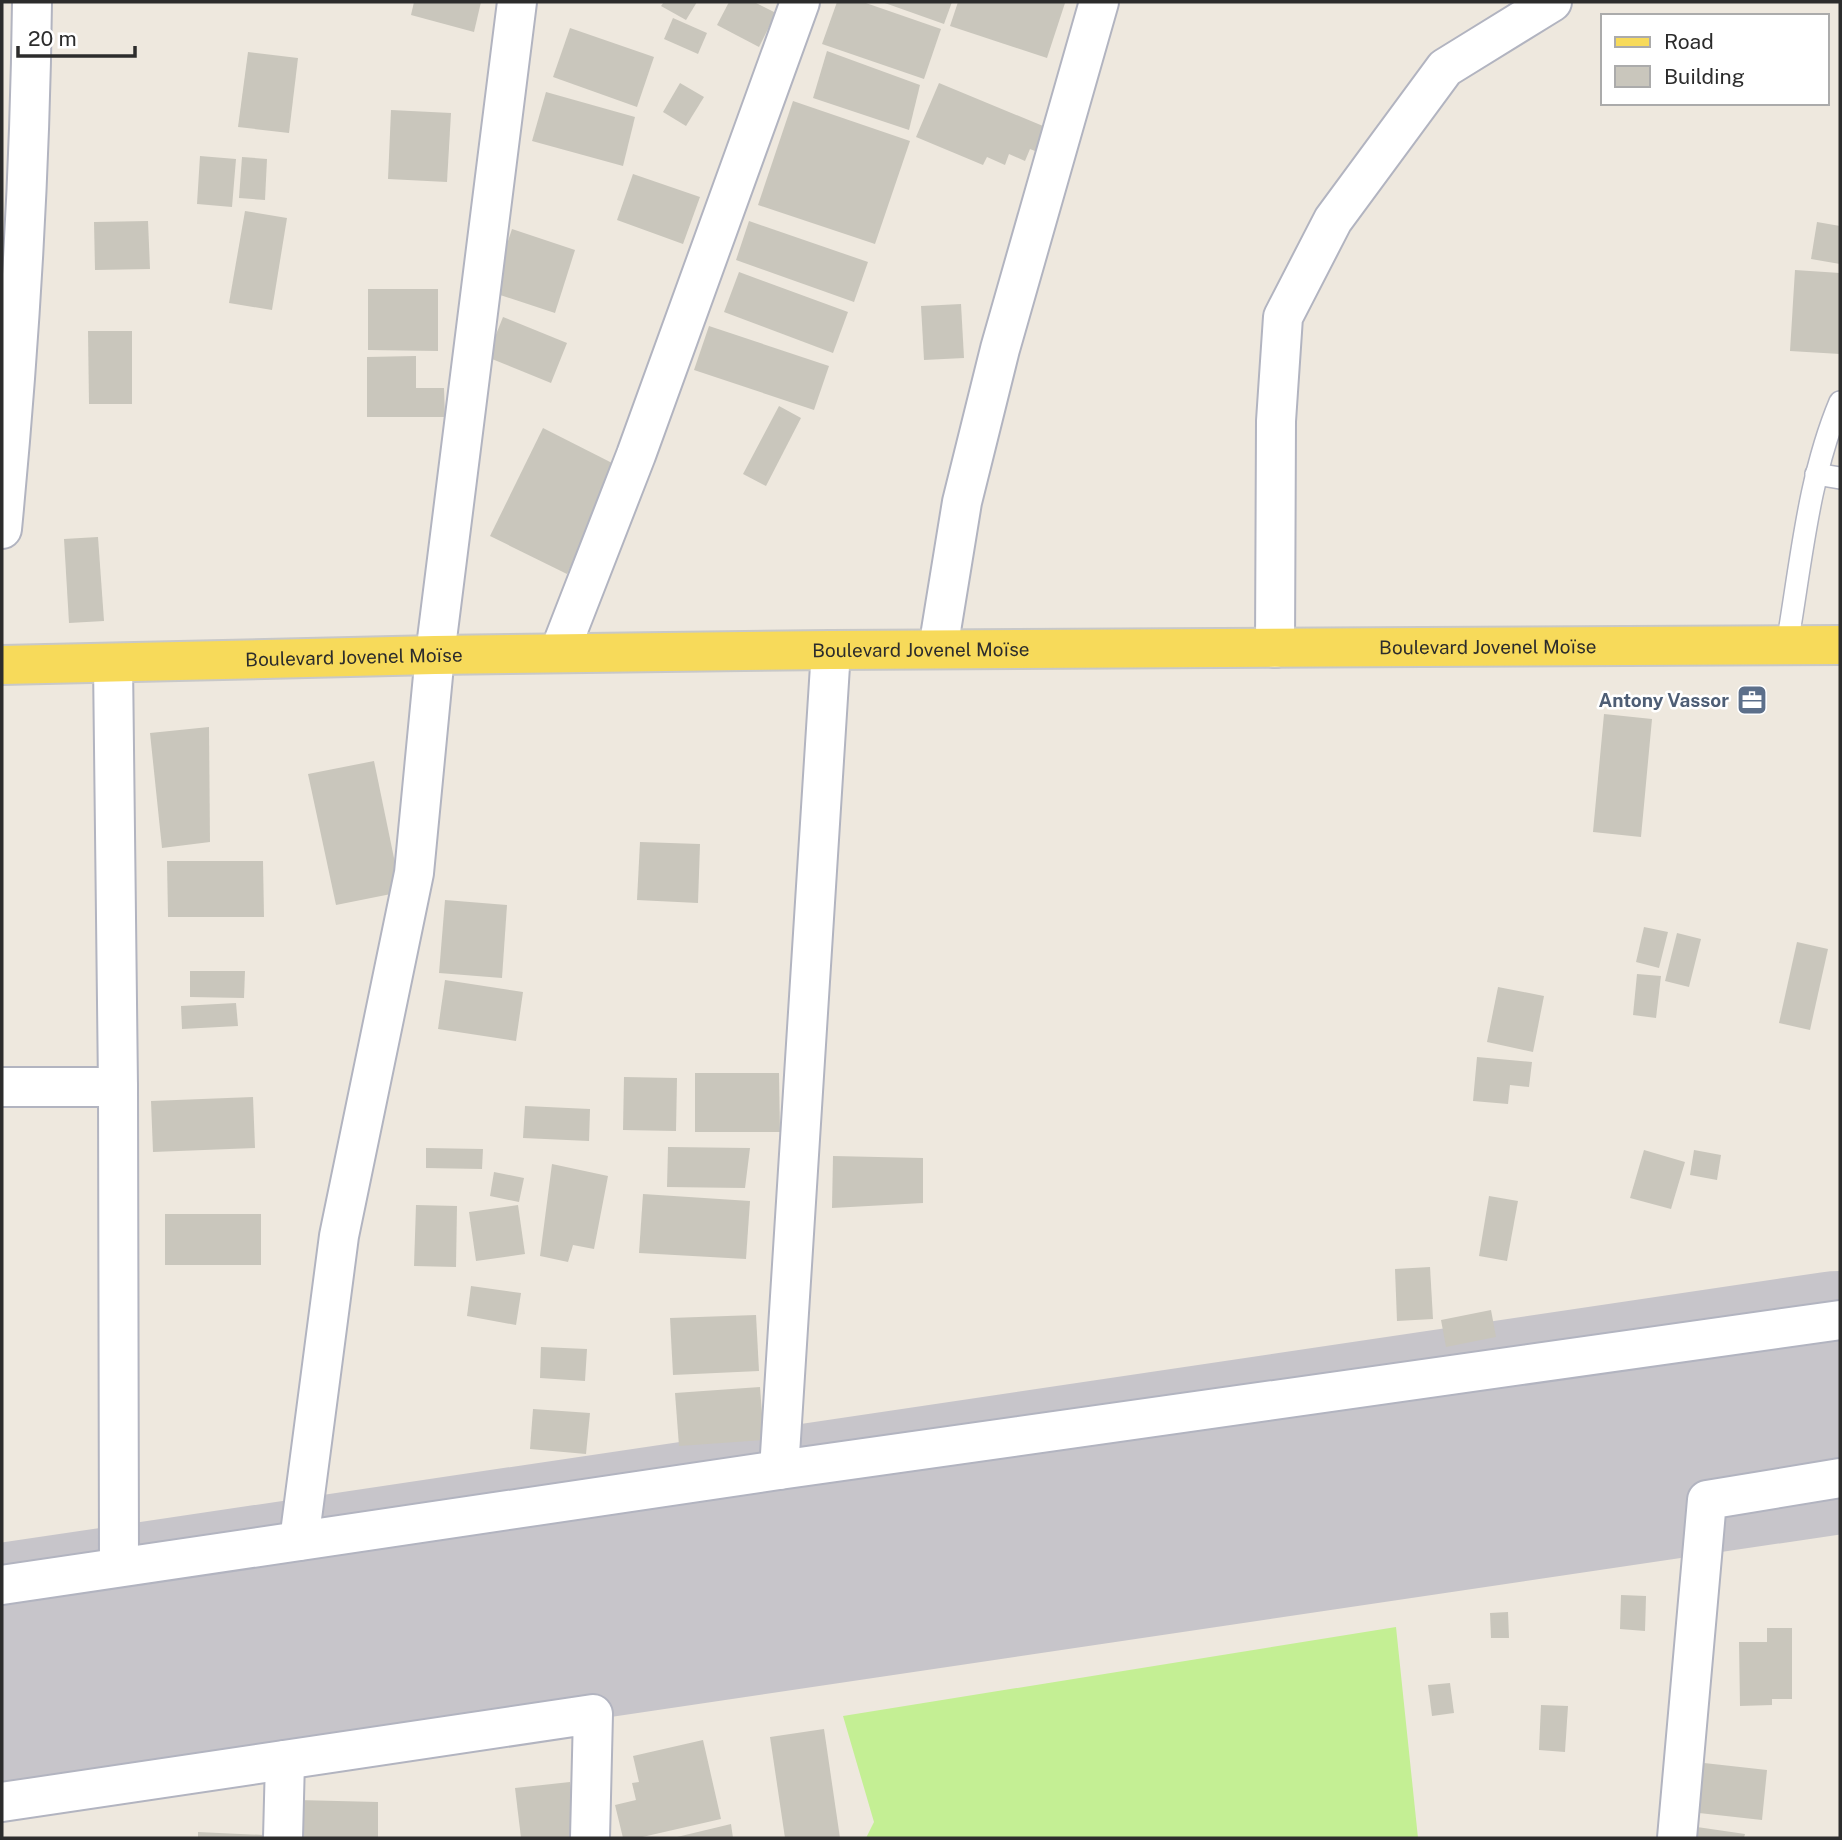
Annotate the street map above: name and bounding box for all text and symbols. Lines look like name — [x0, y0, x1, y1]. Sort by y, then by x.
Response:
scale bar — [18, 14, 135, 58]
legend — [1601, 14, 1828, 105]
text: 20 m — [28, 26, 77, 51]
text: Road — [1664, 29, 1714, 54]
text: Building — [1664, 64, 1745, 89]
street label: Boulevard Jovenel Moïse — [1379, 635, 1597, 658]
street label: Boulevard Jovenel Moïse — [812, 638, 1030, 661]
street label: Boulevard Jovenel Moïse — [245, 644, 463, 670]
office icon: Antony Vassor — [1735, 683, 1769, 717]
place label: Antony Vassor — [1599, 689, 1729, 711]

